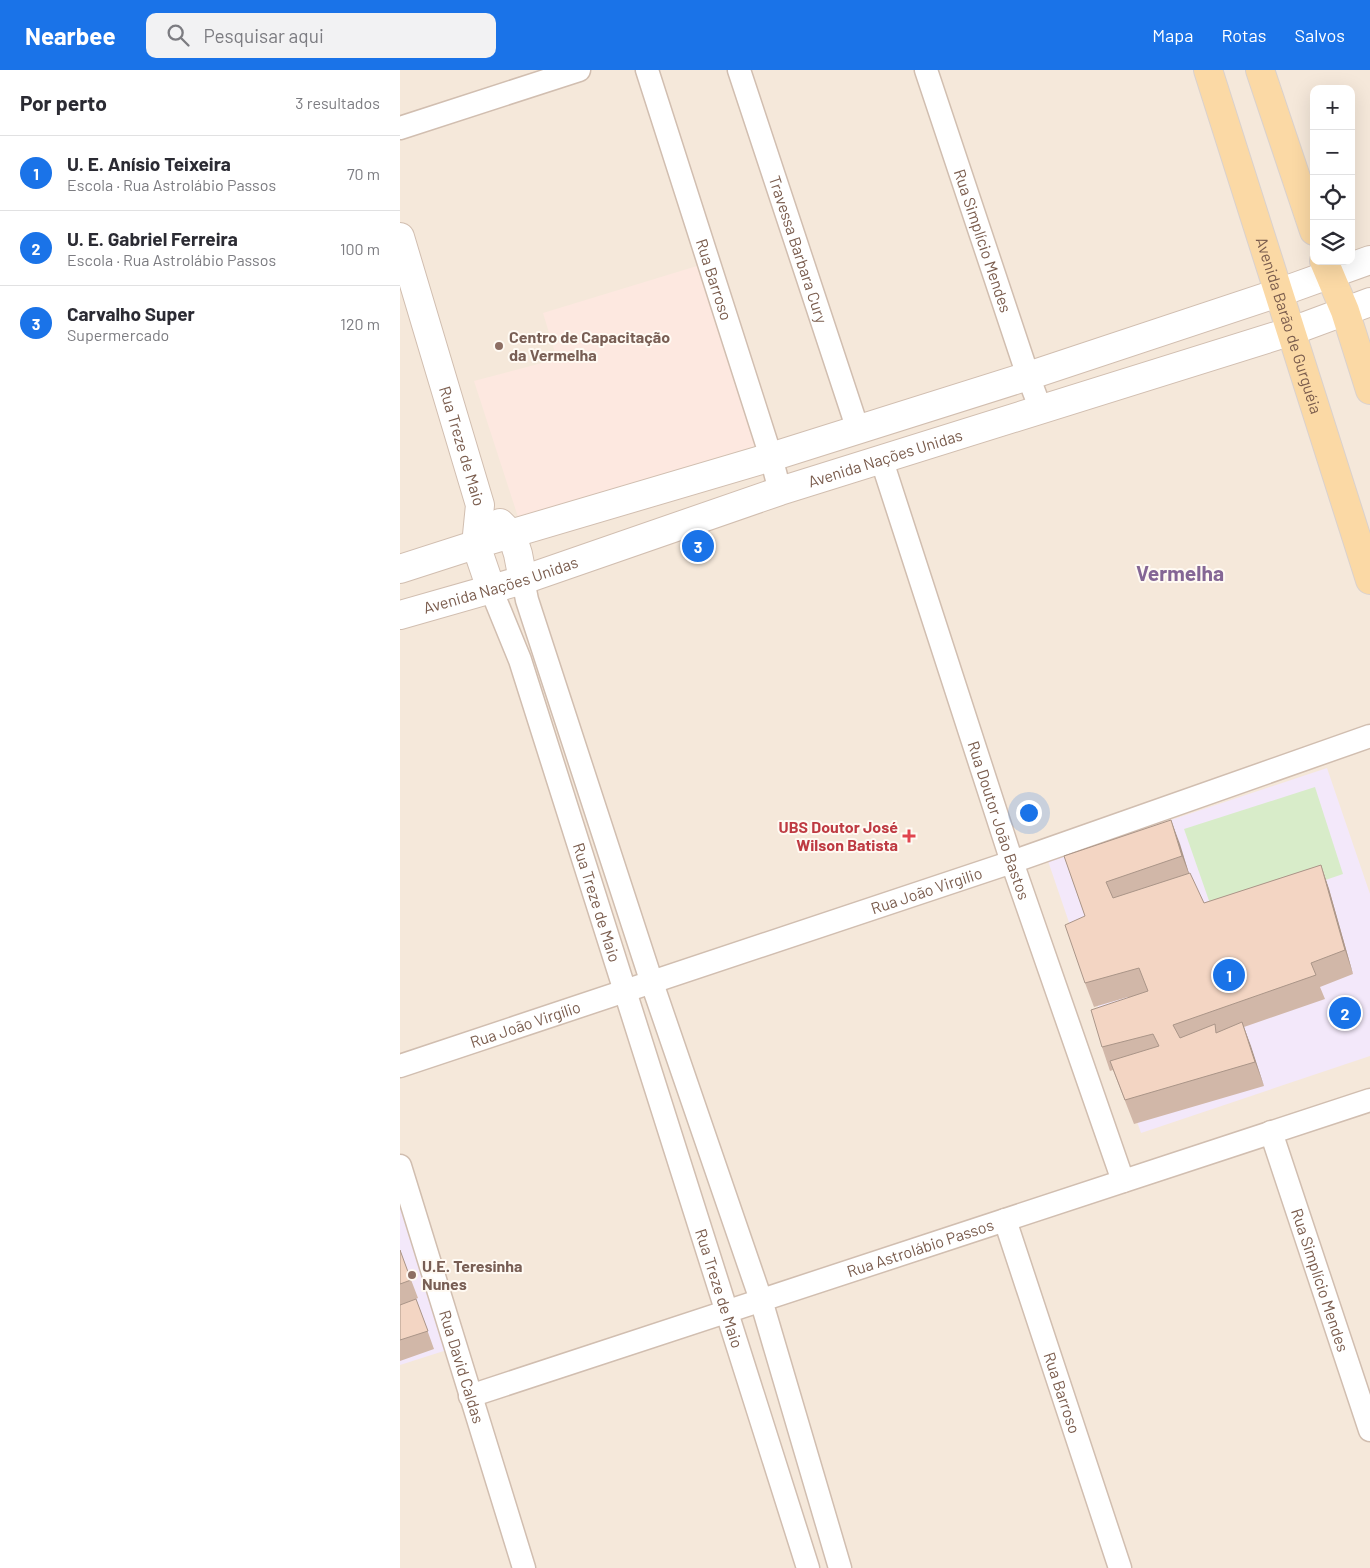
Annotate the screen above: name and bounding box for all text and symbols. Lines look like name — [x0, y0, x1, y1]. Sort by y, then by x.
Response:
search box — [146, 13, 496, 58]
text: Nearbee — [25, 21, 116, 50]
icon: search — [164, 21, 192, 49]
text: Pesquisar aqui — [204, 24, 324, 47]
text: Mapa — [1152, 24, 1193, 46]
text: Rotas — [1221, 24, 1266, 46]
text: Salvos — [1294, 24, 1345, 46]
map controls — [1310, 85, 1355, 265]
button: + — [1310, 85, 1355, 130]
text: Por perto — [20, 90, 107, 115]
text: 3 resultados — [295, 93, 380, 112]
button: − — [1310, 130, 1355, 175]
text: U. E. Anísio Teixeira — [67, 152, 231, 175]
text: 1 — [33, 164, 39, 183]
text: 70 m — [347, 164, 380, 183]
street label: Rua Simplício Mendes — [951, 166, 1016, 315]
street label: Travessa Barbara Cury — [766, 173, 832, 326]
text: Escola · Rua Astrolábio Passos — [67, 175, 276, 194]
button: locate — [1310, 175, 1355, 220]
button: layers — [1310, 220, 1355, 265]
text: U. E. Gabriel Ferreira — [67, 227, 238, 250]
street label: Avenida Barão de Gurguéia — [1253, 235, 1327, 416]
street label: Rua Barroso — [693, 236, 737, 323]
text: 2 — [32, 239, 40, 258]
text: 100 m — [340, 239, 380, 258]
text: Escola · Rua Astrolábio Passos — [67, 250, 276, 269]
text: Carvalho Super — [67, 302, 195, 325]
text: 3 — [32, 314, 40, 333]
text: 120 m — [340, 314, 380, 333]
text: Supermercado — [67, 325, 169, 344]
place label: Centro de Capacitação da Vermelha — [509, 327, 670, 364]
marker: Centro de Capacitação da Vermelha — [493, 340, 505, 352]
street label: Rua Treze de Maio — [436, 384, 490, 508]
street label: Avenida Nações Unidas — [805, 425, 965, 491]
pin: 3 — [682, 527, 714, 565]
street label: Avenida Nações Unidas — [421, 552, 580, 617]
district label: Vermelha — [1136, 560, 1224, 585]
street label: Rua Doutor João Bastos — [964, 738, 1034, 902]
your location — [1016, 800, 1042, 826]
place label: UBS Doutor José Wilson Batista — [779, 817, 898, 854]
marker: UBS Doutor José Wilson Batista — [902, 829, 916, 843]
street label: Rua Treze de Maio — [570, 840, 625, 964]
street label: Rua João Virgilio — [868, 863, 984, 917]
pin: 1 — [1213, 956, 1245, 994]
pin: 2 — [1329, 994, 1361, 1032]
street label: Rua João Virgílio — [467, 997, 583, 1051]
street label: Rua Simplício Mendes — [1288, 1206, 1353, 1354]
street label: Rua Astrolábio Passos — [844, 1214, 996, 1280]
street label: Rua Treze de Maio — [692, 1226, 748, 1350]
place label: U.E. Teresinha Nunes — [422, 1256, 523, 1293]
marker: U.E. Teresinha Nunes — [406, 1269, 418, 1281]
street label: Rua David Caldas — [436, 1308, 489, 1425]
street label: Rua Barroso — [1040, 1349, 1085, 1436]

